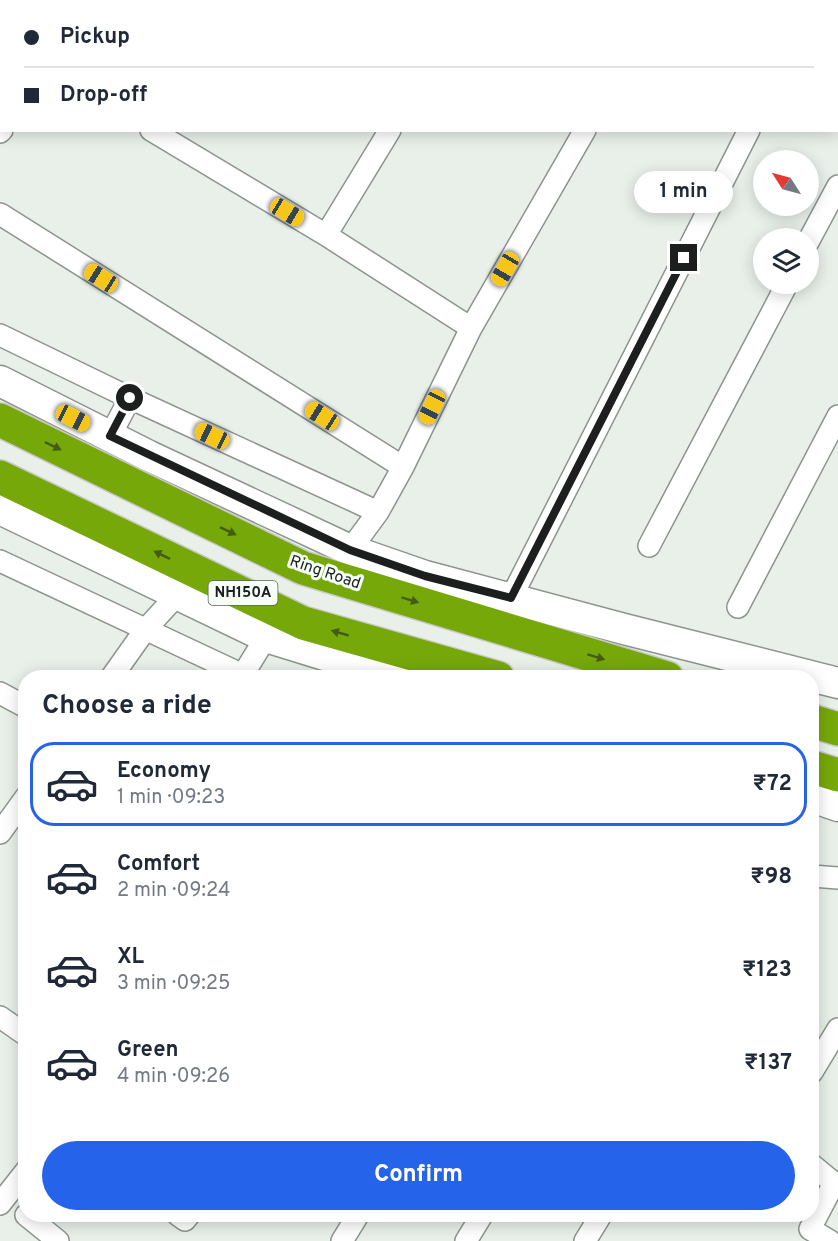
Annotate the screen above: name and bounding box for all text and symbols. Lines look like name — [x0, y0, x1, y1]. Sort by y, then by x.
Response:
text: Pickup — [60, 24, 130, 51]
text: Drop-off — [60, 82, 147, 109]
north arrow — [753, 150, 819, 216]
map controls — [753, 150, 819, 294]
callout: 1 min — [634, 171, 734, 213]
text: 1 min — [659, 179, 708, 205]
car — [267, 195, 307, 229]
button: layers — [753, 228, 819, 294]
route end — [670, 244, 697, 271]
car — [488, 249, 522, 289]
car — [81, 261, 121, 295]
route start — [116, 384, 143, 411]
car — [416, 387, 448, 427]
car — [302, 399, 342, 433]
car — [53, 402, 93, 434]
car — [192, 420, 232, 452]
one-way arrow — [44, 441, 61, 450]
one-way arrow — [219, 527, 236, 536]
one-way arrow — [154, 550, 171, 559]
street label: Ring Road — [287, 552, 363, 594]
road number: NH150A — [208, 581, 278, 605]
one-way arrow — [401, 596, 419, 605]
one-way arrow — [331, 628, 349, 637]
one-way arrow — [587, 653, 605, 662]
text: Choose a ride — [42, 689, 212, 723]
icon: car — [45, 757, 99, 811]
text: Economy — [117, 758, 211, 785]
text: ₹72 — [753, 771, 792, 798]
text: 1 min · 09:23 — [117, 785, 225, 811]
icon: car — [45, 850, 99, 904]
text: Comfort — [117, 851, 200, 878]
text: ₹98 — [750, 864, 792, 891]
text: 2 min · 09:24 — [117, 878, 230, 904]
icon: car — [45, 943, 99, 997]
text: XL — [117, 944, 144, 971]
text: ₹123 — [742, 957, 792, 984]
text: 3 min · 09:25 — [117, 971, 230, 997]
icon: car — [45, 1036, 99, 1090]
text: Green — [117, 1037, 179, 1064]
text: ₹137 — [744, 1050, 792, 1077]
text: 4 min · 09:26 — [117, 1064, 230, 1090]
button: Confirm — [42, 1141, 795, 1210]

